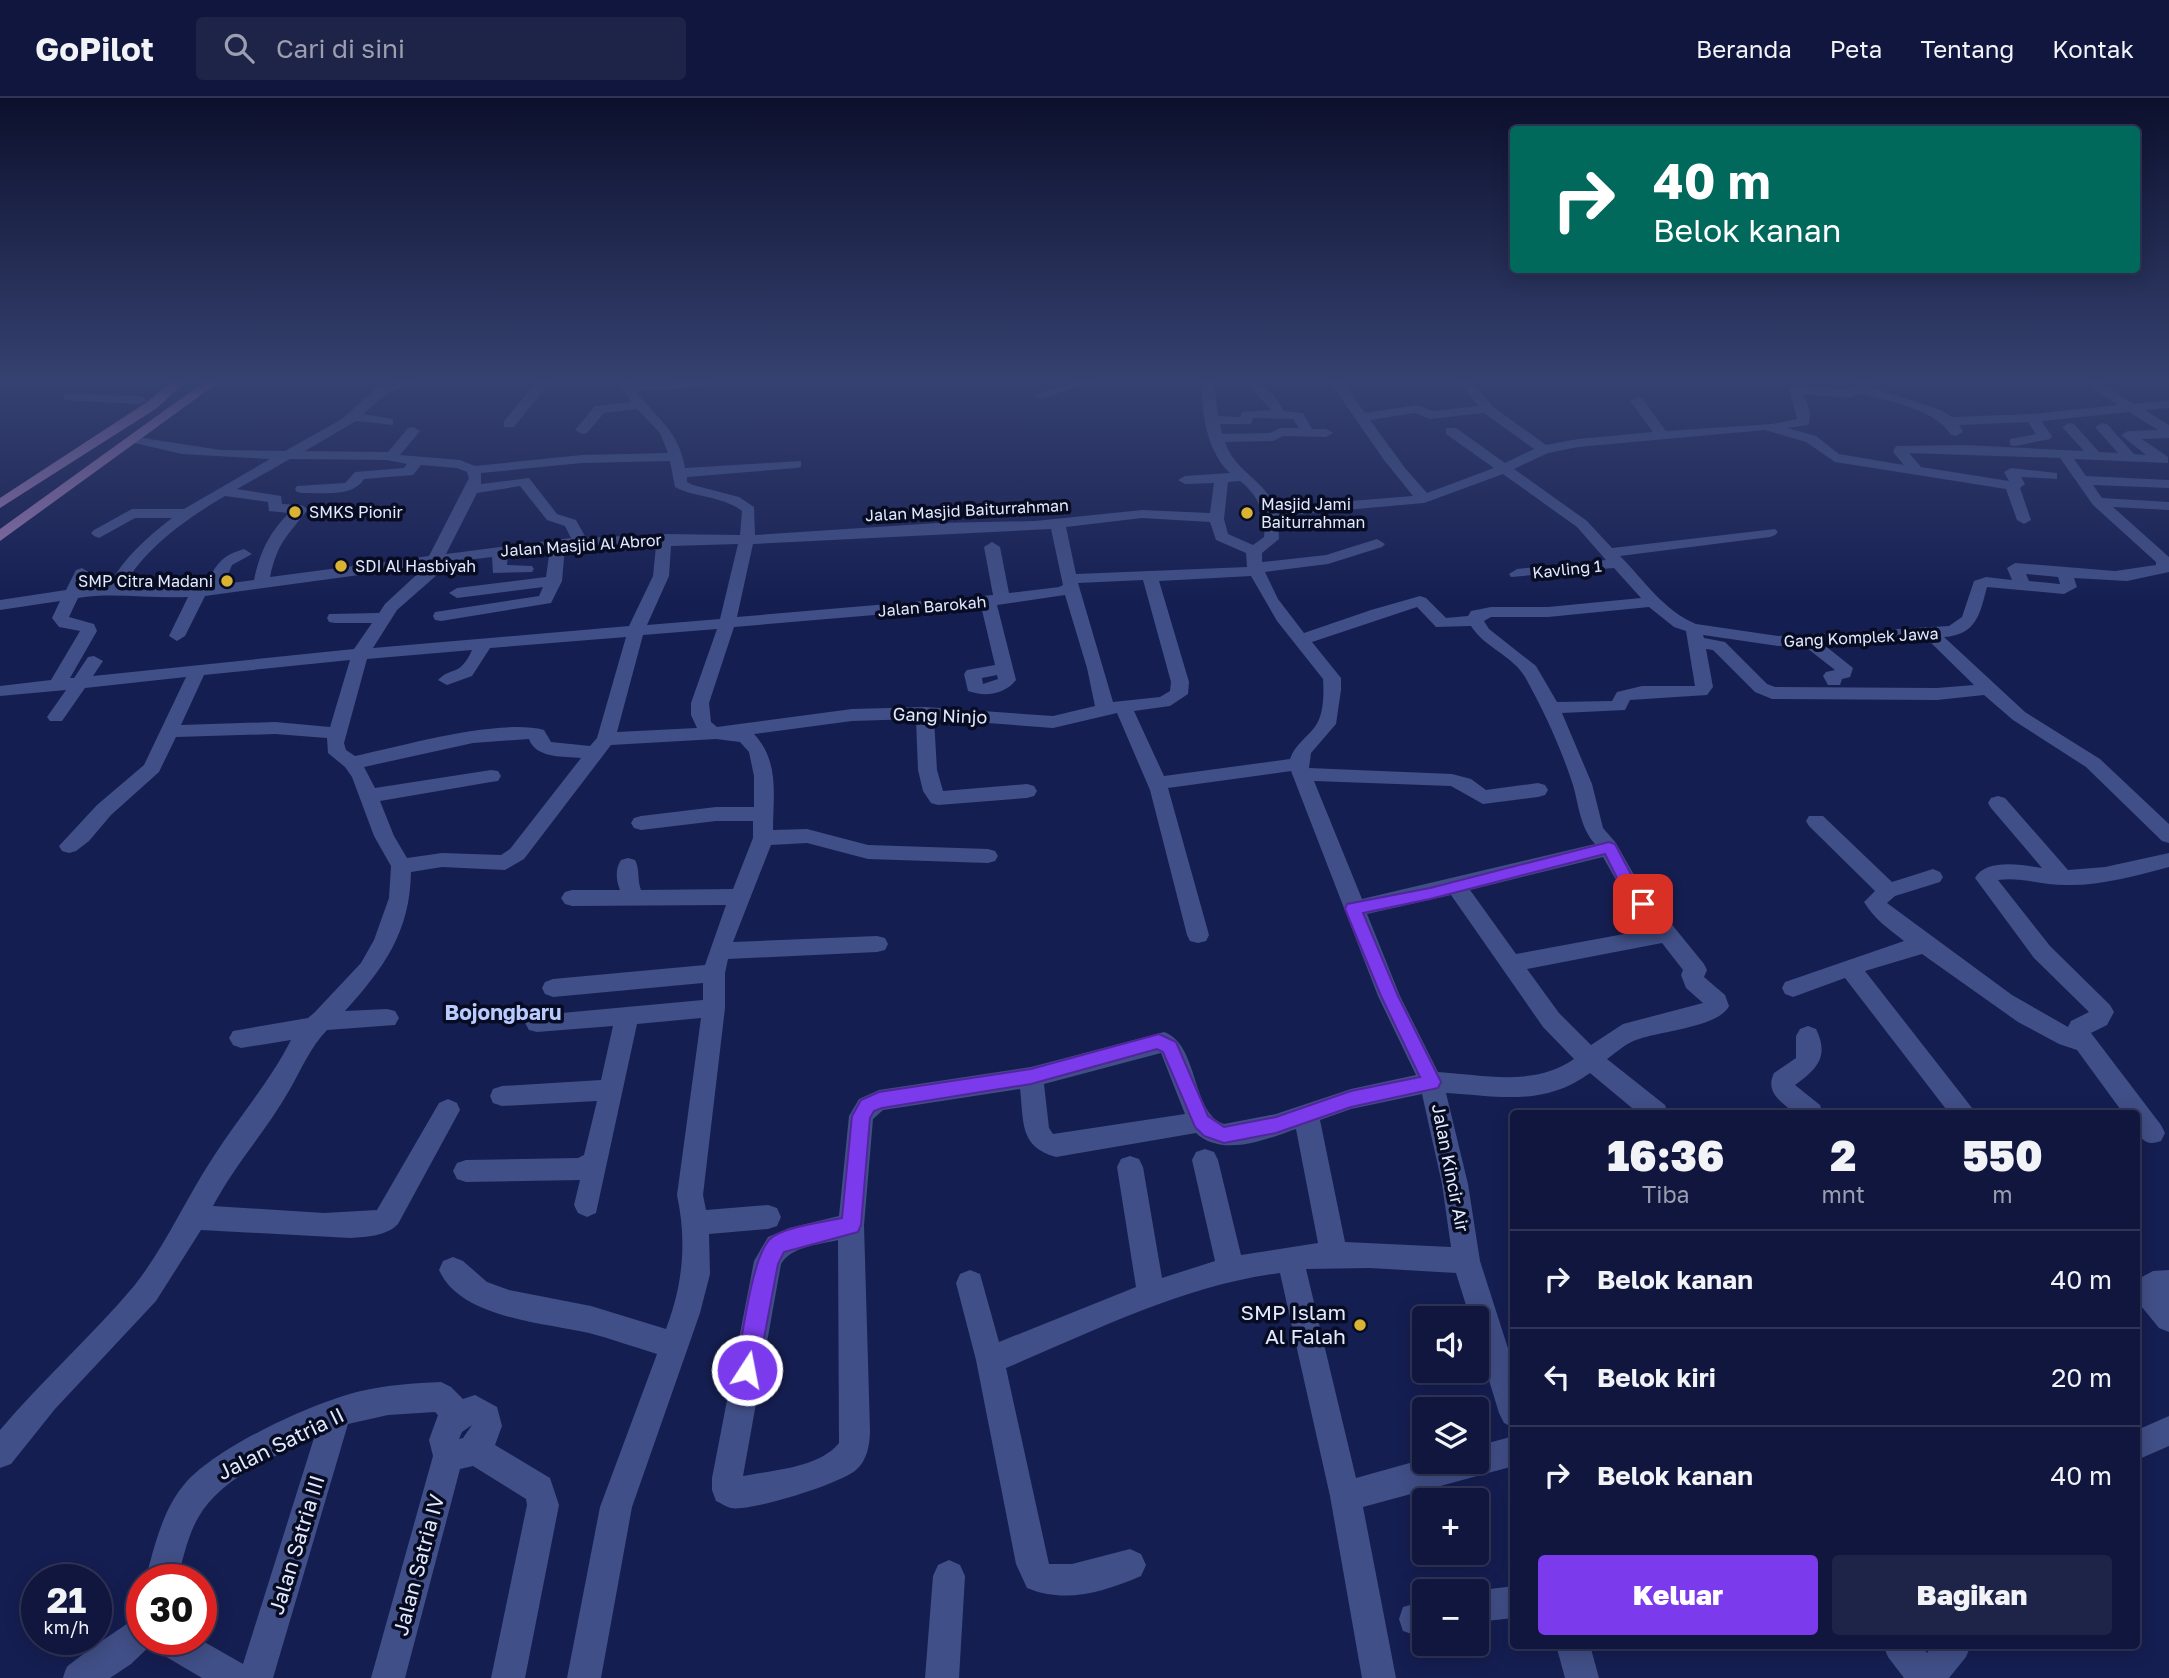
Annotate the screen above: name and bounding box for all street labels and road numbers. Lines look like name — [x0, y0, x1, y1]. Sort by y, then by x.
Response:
street label: Jalan Masjid Baiturrahman — [865, 495, 1069, 525]
street label: Jalan Masjid Al Abror — [500, 529, 662, 561]
street label: Kavling 1 — [1531, 555, 1603, 583]
street label: Jalan Barokah — [877, 591, 987, 621]
street label: Gang Komplek Jawa — [1783, 623, 1939, 651]
street label: Gang Ninjo — [892, 702, 988, 728]
street label: Jalan Kincir Air — [1428, 1102, 1474, 1234]
street label: Jalan Satria II — [213, 1401, 348, 1485]
street label: Jalan Satria III — [262, 1472, 330, 1618]
street label: Jalan Satria IV — [387, 1491, 449, 1638]

